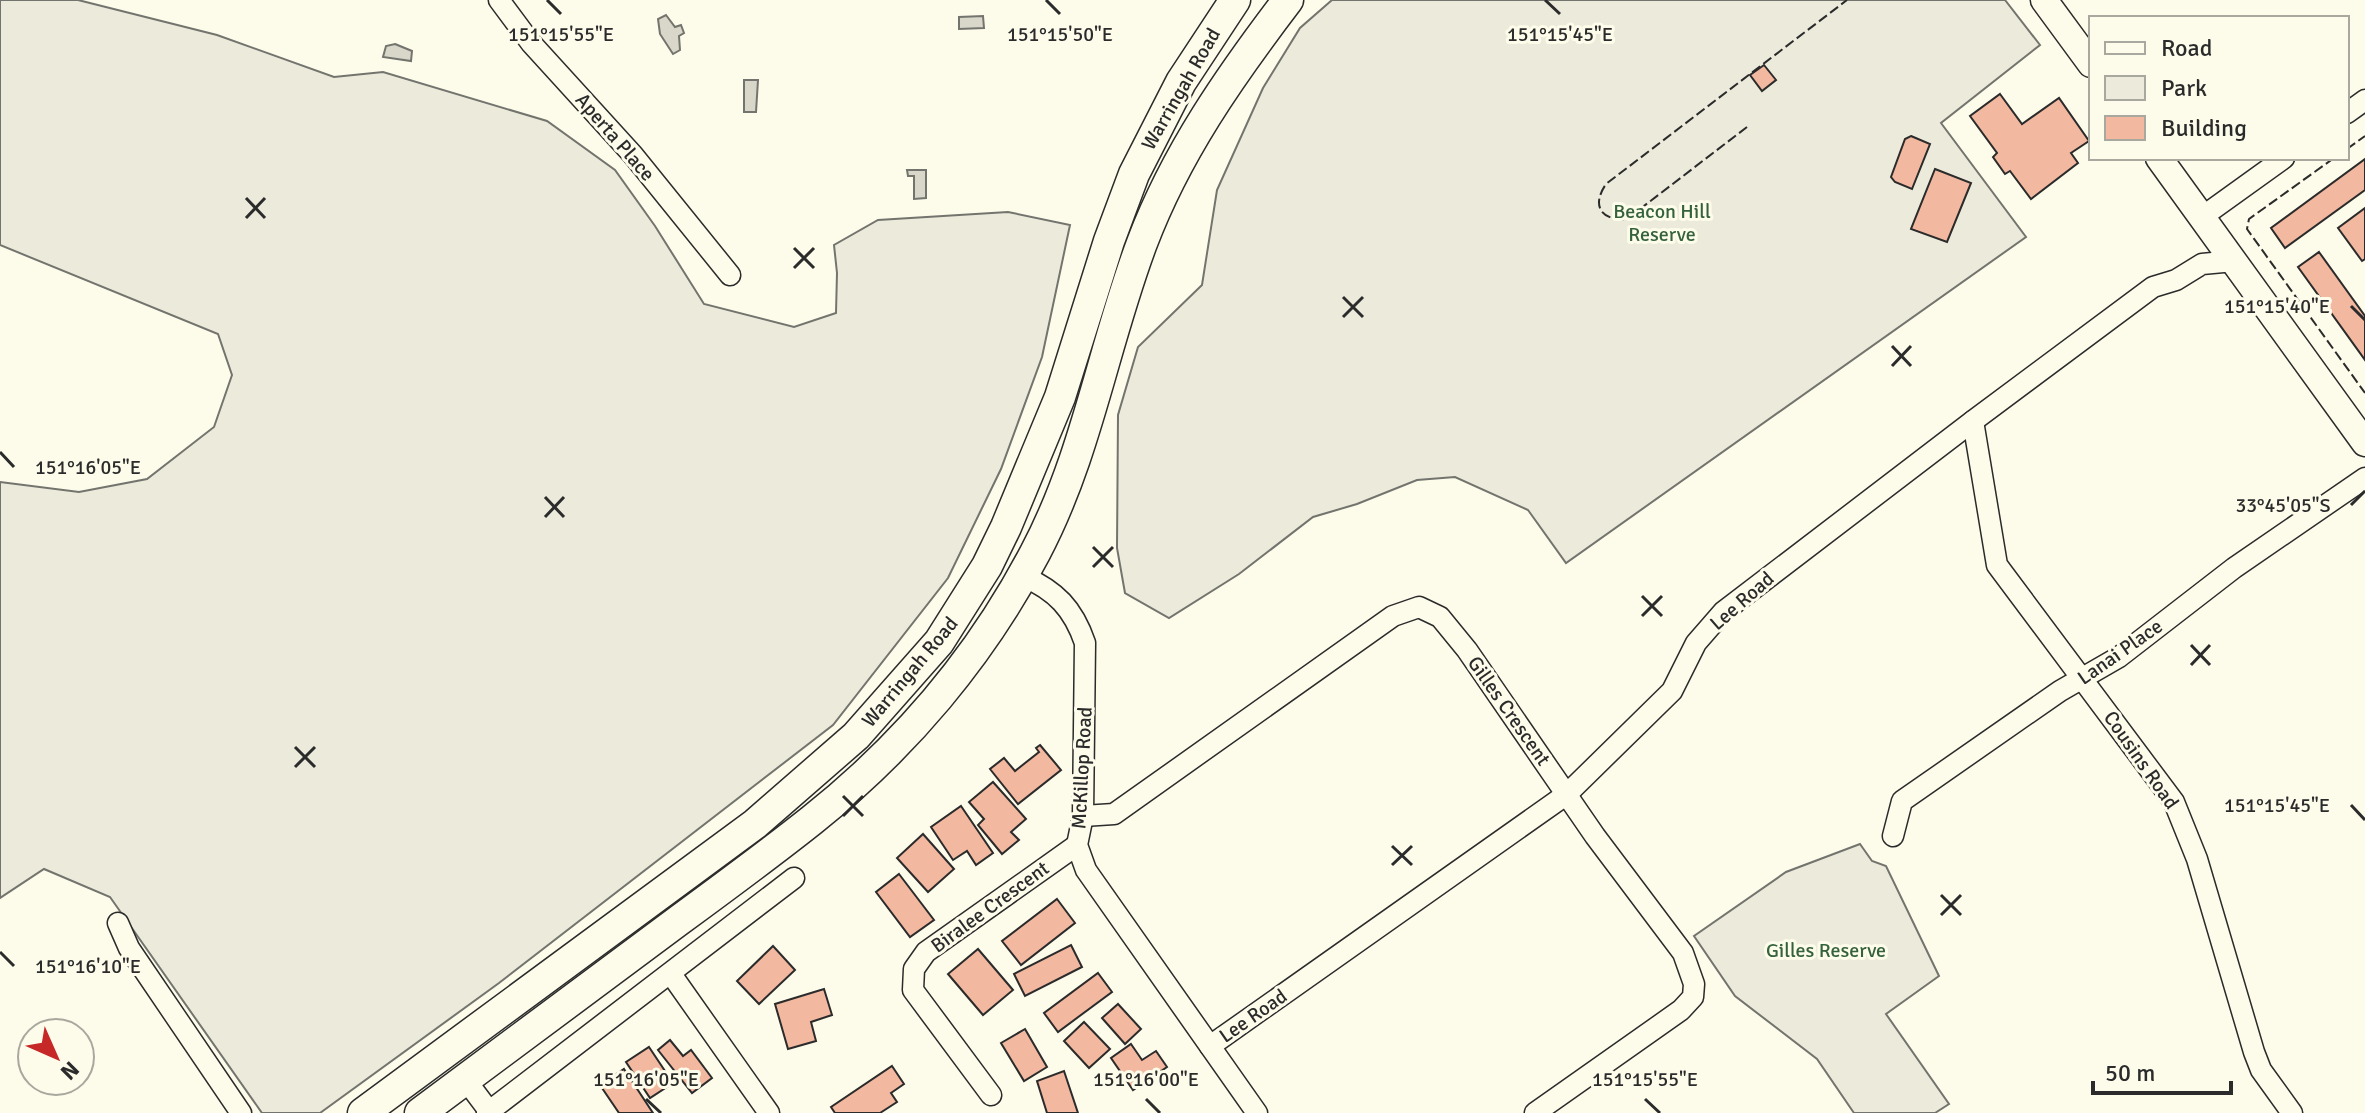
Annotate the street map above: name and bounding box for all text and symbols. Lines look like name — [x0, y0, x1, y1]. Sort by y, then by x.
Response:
legend — [2089, 16, 2349, 160]
text: 151°15'55"E — [508, 22, 614, 47]
text: 151°15'50"E — [1007, 22, 1113, 47]
text: 151°15'45"E — [1507, 22, 1613, 47]
street label: Warringah Road — [1136, 24, 1226, 154]
text: Road — [2161, 33, 2212, 63]
text: Park — [2161, 73, 2207, 103]
street label: Aperta Place — [570, 88, 660, 186]
text: Building — [2161, 113, 2247, 143]
park label: Beacon Hill Reserve — [1613, 199, 1711, 247]
text: 151°15'40"E — [2224, 294, 2330, 319]
text: 151°16'05"E — [35, 455, 141, 480]
text: 33°45'05"S — [2235, 493, 2331, 518]
street label: Lee Road — [1705, 566, 1779, 636]
street label: Warringah Road — [857, 612, 963, 732]
street label: Lanai Place — [2073, 614, 2167, 690]
street label: Gilles Crescent — [1462, 651, 1556, 771]
street label: McKillop Road — [1066, 706, 1098, 830]
street label: Cousins Road — [2098, 706, 2184, 814]
text: 151°15'45"E — [2224, 793, 2330, 818]
street label: Biralee Crescent — [926, 856, 1054, 958]
park label: Gilles Reserve — [1766, 938, 1886, 963]
text: 151°16'10"E — [35, 954, 141, 979]
street label: Lee Road — [1214, 984, 1292, 1048]
north arrow — [16, 1017, 96, 1097]
scale bar — [2093, 1045, 2231, 1095]
text: N — [55, 1056, 85, 1086]
text: 50 m — [2105, 1058, 2155, 1088]
text: 151°16'05"E — [593, 1067, 699, 1092]
text: 151°16'00"E — [1093, 1067, 1199, 1092]
text: 151°15'55"E — [1592, 1067, 1698, 1092]

